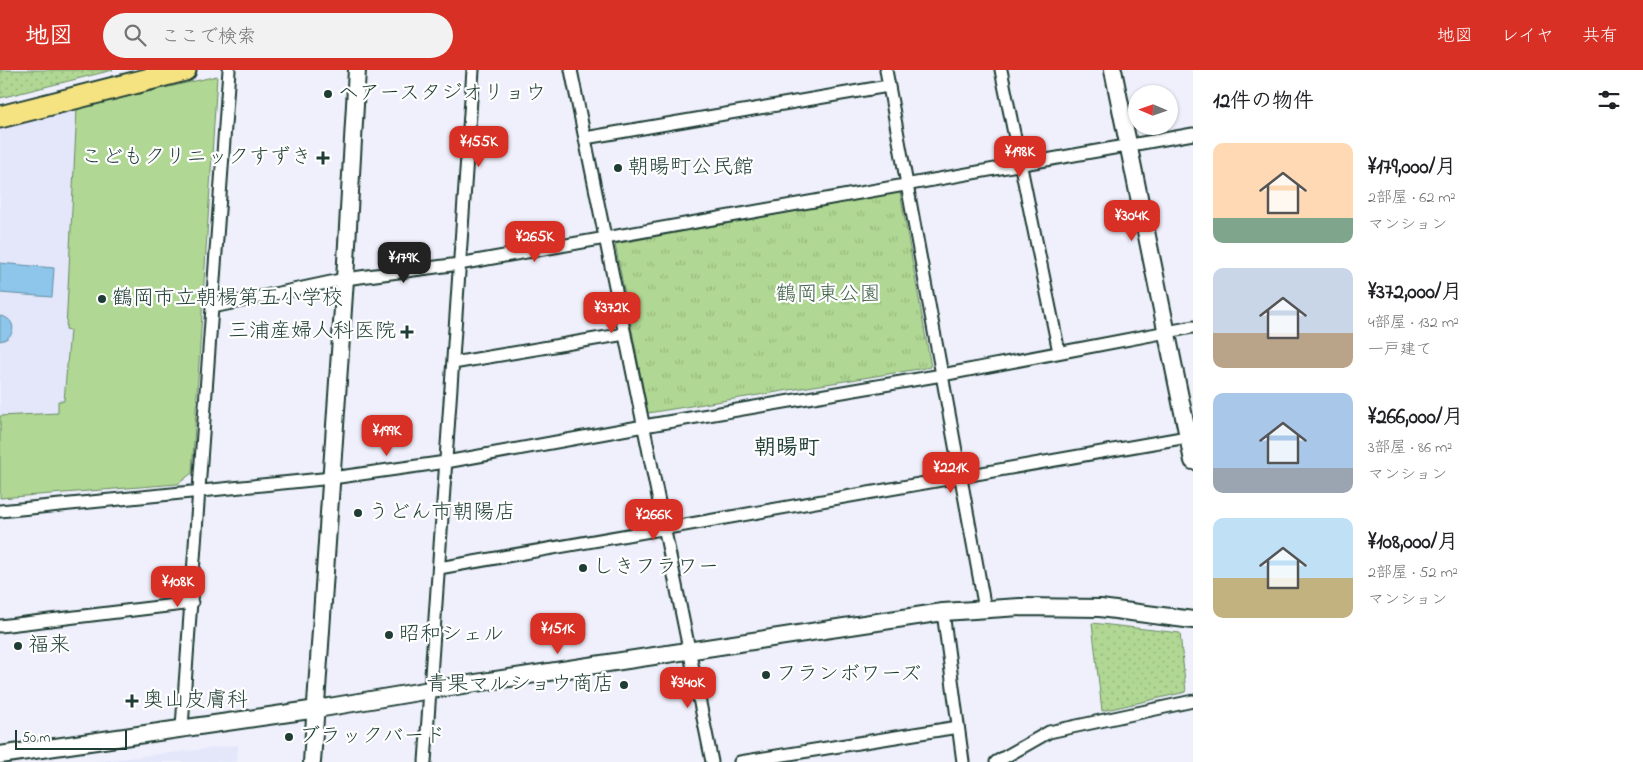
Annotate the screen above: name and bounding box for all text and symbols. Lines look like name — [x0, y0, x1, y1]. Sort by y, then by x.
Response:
search box — [103, 13, 453, 58]
text: 地図 — [25, 20, 73, 55]
icon: search — [121, 21, 149, 49]
text: ここで検索 — [161, 24, 256, 51]
text: 地図 — [1437, 24, 1473, 50]
text: レイヤ — [1501, 24, 1554, 50]
text: 共有 — [1582, 24, 1618, 50]
place label: ヘアースタジオリョウ — [338, 79, 546, 109]
north arrow — [1128, 85, 1178, 135]
map controls — [1128, 85, 1178, 135]
icon: filters — [1595, 86, 1623, 114]
text: 12件の物件 — [1213, 87, 1314, 117]
marker: ヘアースタジオリョウ — [322, 88, 334, 100]
pin: ¥155K — [444, 126, 514, 168]
text: ¥155K — [460, 130, 498, 154]
pin: ¥198K — [985, 136, 1055, 178]
text: ¥198K — [1005, 140, 1035, 164]
place label: こどもクリニックすずき — [81, 143, 312, 173]
marker: こどもクリニックすずき — [316, 151, 330, 165]
place label: 朝暘町公民館 — [628, 153, 754, 183]
text: ¥179,000/月 — [1368, 153, 1456, 183]
marker: 朝暘町公民館 — [612, 162, 624, 174]
icon: home — [1253, 163, 1313, 223]
text: 2部屋 · 62 m² — [1368, 186, 1456, 210]
pin: ¥304K — [1097, 200, 1167, 242]
text: ¥304K — [1115, 204, 1149, 228]
text: マンション — [1368, 213, 1447, 237]
pin: ¥265K — [500, 220, 570, 263]
text: ¥265K — [516, 225, 554, 249]
pin: ¥179K — [369, 242, 439, 284]
text: ¥179K — [389, 246, 419, 270]
text: ¥372,000/月 — [1368, 278, 1462, 308]
park label: 鶴岡東公園 — [776, 280, 881, 310]
place label: 鶴岡市立朝楊第五小学校 — [112, 284, 343, 314]
icon: home — [1253, 288, 1313, 348]
pin: ¥372K — [577, 292, 647, 334]
marker: 鶴岡市立朝楊第五小学校 — [96, 293, 108, 305]
text: ¥372K — [594, 296, 630, 320]
text: 4部屋 · 132 m² — [1368, 311, 1459, 335]
place label: 三浦産婦人科医院 — [228, 317, 396, 347]
marker: 三浦産婦人科医院 — [400, 325, 414, 339]
text: 一戸建て — [1368, 338, 1432, 362]
text: ¥266,000/月 — [1368, 403, 1463, 433]
icon: home — [1253, 413, 1313, 473]
pin: ¥199K — [352, 414, 422, 457]
text: ¥199K — [373, 419, 401, 443]
district label: 朝暘町 — [754, 433, 820, 465]
text: 3部屋 · 86 m² — [1368, 436, 1452, 460]
pin: ¥221K — [916, 452, 986, 494]
text: ¥221K — [934, 456, 969, 480]
text: マンション — [1368, 463, 1447, 487]
place label: うどん市朝陽店 — [368, 498, 515, 528]
pin: ¥266K — [619, 498, 689, 541]
text: ¥266K — [636, 503, 672, 527]
marker: うどん市朝陽店 — [352, 507, 364, 519]
text: ¥108,000/月 — [1368, 528, 1458, 558]
icon: home — [1253, 538, 1313, 598]
place label: しきフラワー — [593, 553, 719, 583]
text: 2部屋 · 52 m² — [1368, 561, 1458, 585]
marker: しきフラワー — [577, 562, 589, 574]
pin: ¥108K — [143, 566, 213, 608]
text: ¥108K — [162, 570, 194, 594]
text: マンション — [1368, 588, 1447, 612]
pin: ¥151K — [523, 612, 593, 655]
text: ¥151K — [541, 617, 575, 641]
place label: 昭和シェル — [399, 620, 504, 650]
marker: 昭和シェル — [383, 629, 395, 641]
place label: 福来 — [28, 631, 70, 661]
marker: 福来 — [12, 640, 24, 652]
place label: フランボワーズ — [776, 660, 921, 690]
pin: ¥340K — [653, 666, 723, 709]
marker: フランボワーズ — [760, 669, 772, 681]
place label: 青果マルショウ商店 — [426, 670, 614, 700]
text: ¥340K — [671, 671, 705, 695]
marker: 青果マルショウ商店 — [618, 679, 630, 691]
place label: 奥山皮膚科 — [143, 686, 248, 716]
marker: 奥山皮膚科 — [125, 694, 139, 708]
place label: ブラックバード — [299, 722, 446, 752]
scale bar — [15, 727, 128, 750]
text: 50 m — [22, 728, 50, 749]
marker: ブラックバード — [283, 731, 295, 743]

